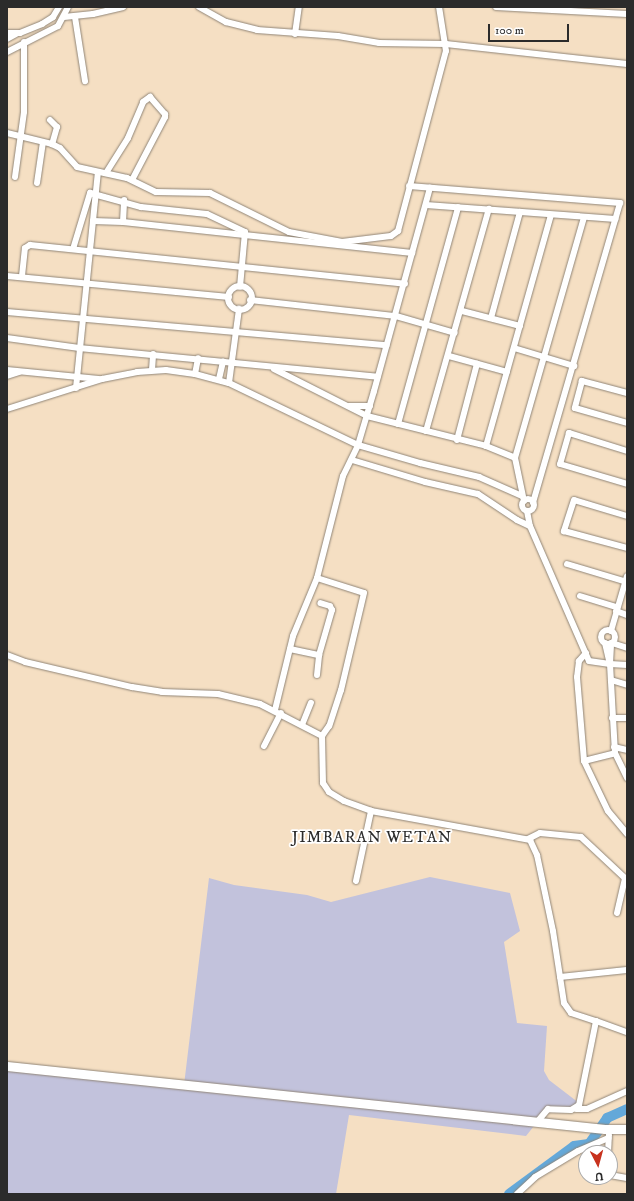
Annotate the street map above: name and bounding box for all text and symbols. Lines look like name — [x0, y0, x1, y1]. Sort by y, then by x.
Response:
scale bar — [490, 16, 571, 42]
text: 100 m — [495, 23, 524, 38]
district label: JIMBARAN WETAN — [292, 827, 452, 847]
north arrow — [578, 1145, 618, 1185]
text: U — [594, 1169, 604, 1183]

